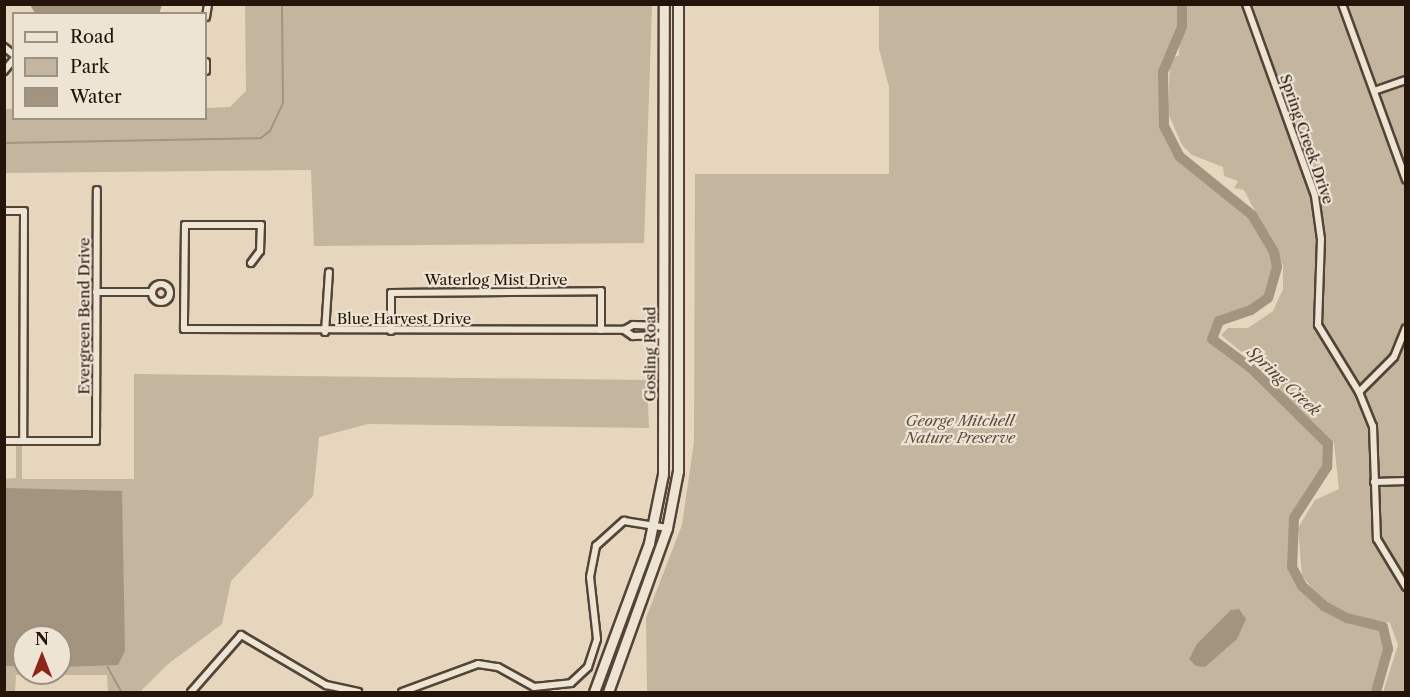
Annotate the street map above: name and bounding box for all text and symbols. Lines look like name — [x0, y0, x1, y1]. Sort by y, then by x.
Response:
legend — [12, 12, 207, 120]
text: Road — [70, 26, 115, 48]
text: Park — [70, 56, 109, 78]
street label: Spring Creek Drive — [1276, 72, 1338, 206]
text: Water — [70, 86, 122, 108]
street label: Evergreen Bend Drive — [75, 237, 93, 395]
street label: Waterlog Mist Drive — [424, 271, 568, 289]
street label: Gosling Road — [641, 306, 659, 402]
street label: Blue Harvest Drive — [337, 310, 471, 328]
water label: Spring Creek — [1243, 342, 1325, 420]
park label: George Mitchell Nature Preserve — [905, 411, 1015, 446]
north arrow — [12, 625, 72, 685]
text: N — [35, 629, 49, 649]

